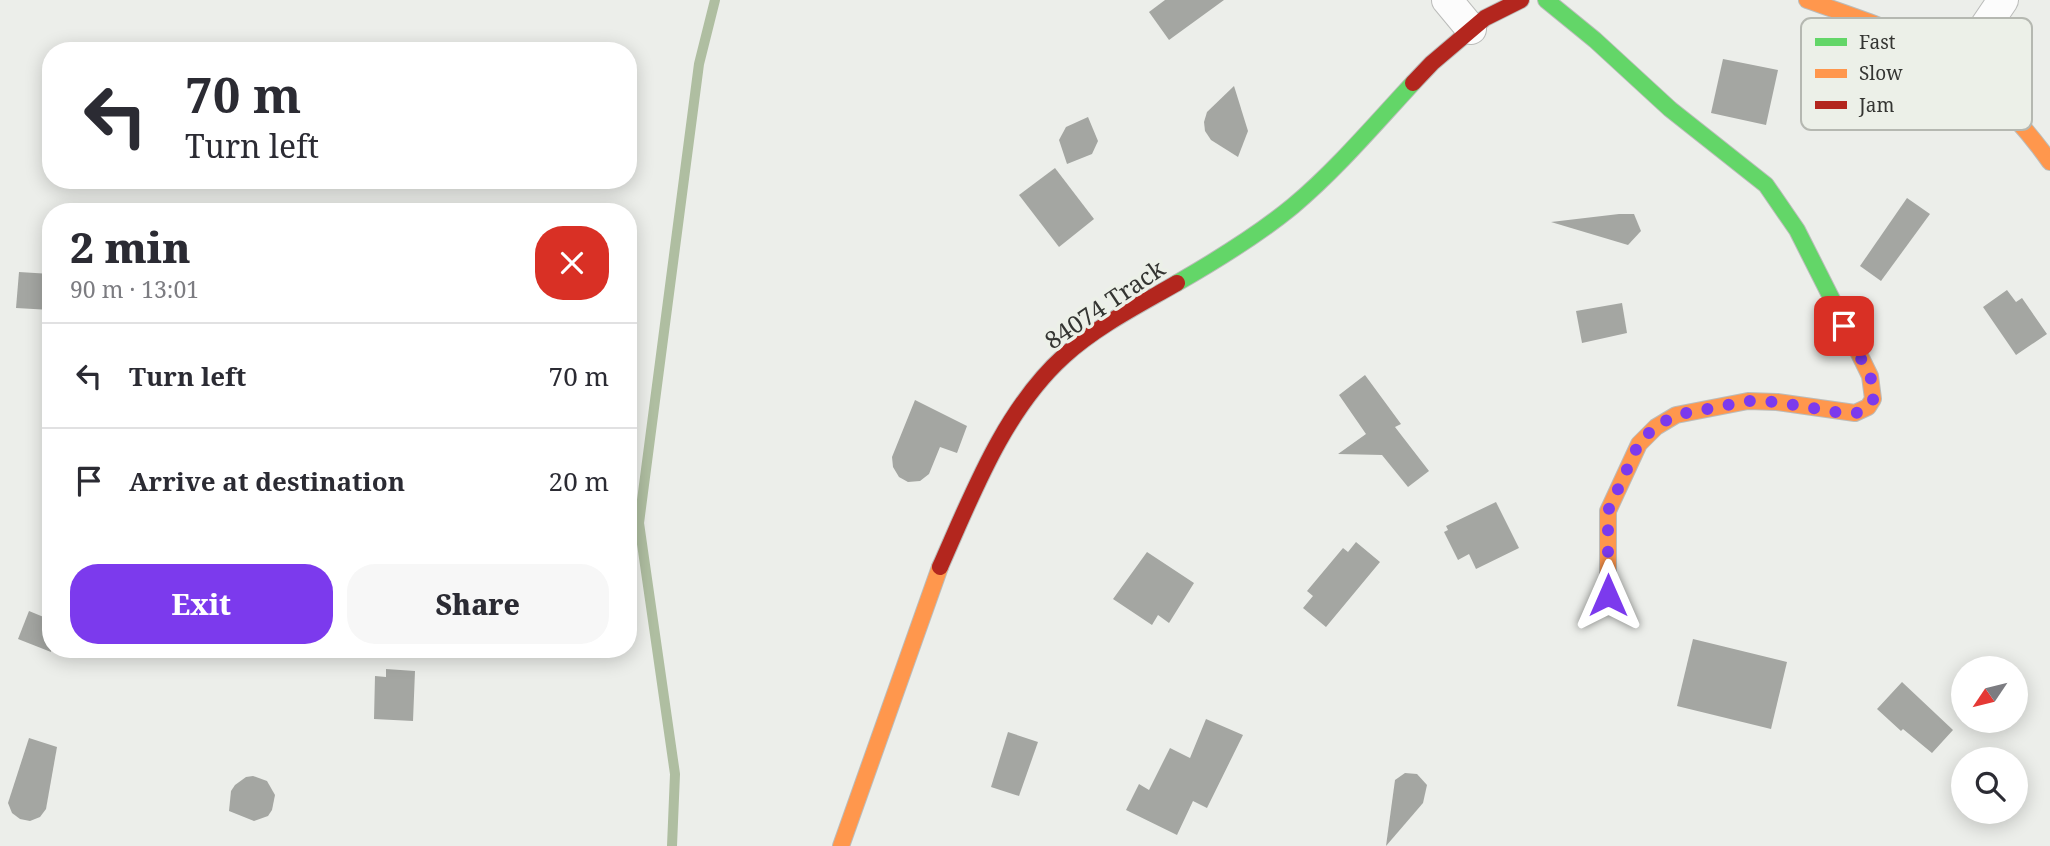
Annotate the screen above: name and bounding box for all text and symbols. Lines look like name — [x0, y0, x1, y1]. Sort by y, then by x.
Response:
legend — [1801, 18, 2032, 130]
text: Fast — [1859, 29, 1896, 55]
text: Slow — [1859, 60, 1903, 86]
text: 70 m — [185, 61, 301, 127]
icon: left — [70, 70, 161, 161]
text: Jam — [1858, 92, 1894, 118]
text: Turn left — [185, 124, 319, 167]
text: 2 min — [70, 218, 191, 275]
button: close — [535, 226, 609, 300]
street label: 84074 Track — [1038, 251, 1171, 356]
text: 90 m · 13:01 — [70, 273, 199, 305]
pin — [1814, 296, 1874, 356]
icon: arrive — [1825, 307, 1863, 345]
icon: left — [70, 357, 108, 395]
text: Turn left — [129, 358, 246, 394]
text: 70 m — [549, 358, 609, 394]
icon: arrive — [70, 462, 108, 500]
text: Arrive at destination — [129, 463, 405, 499]
text: 20 m — [549, 463, 609, 499]
position arrow — [1571, 558, 1645, 632]
button: Exit — [70, 564, 333, 644]
button: Share — [347, 564, 609, 644]
north arrow — [1951, 656, 2028, 733]
map controls — [1951, 656, 2028, 824]
button: search — [1951, 747, 2028, 824]

